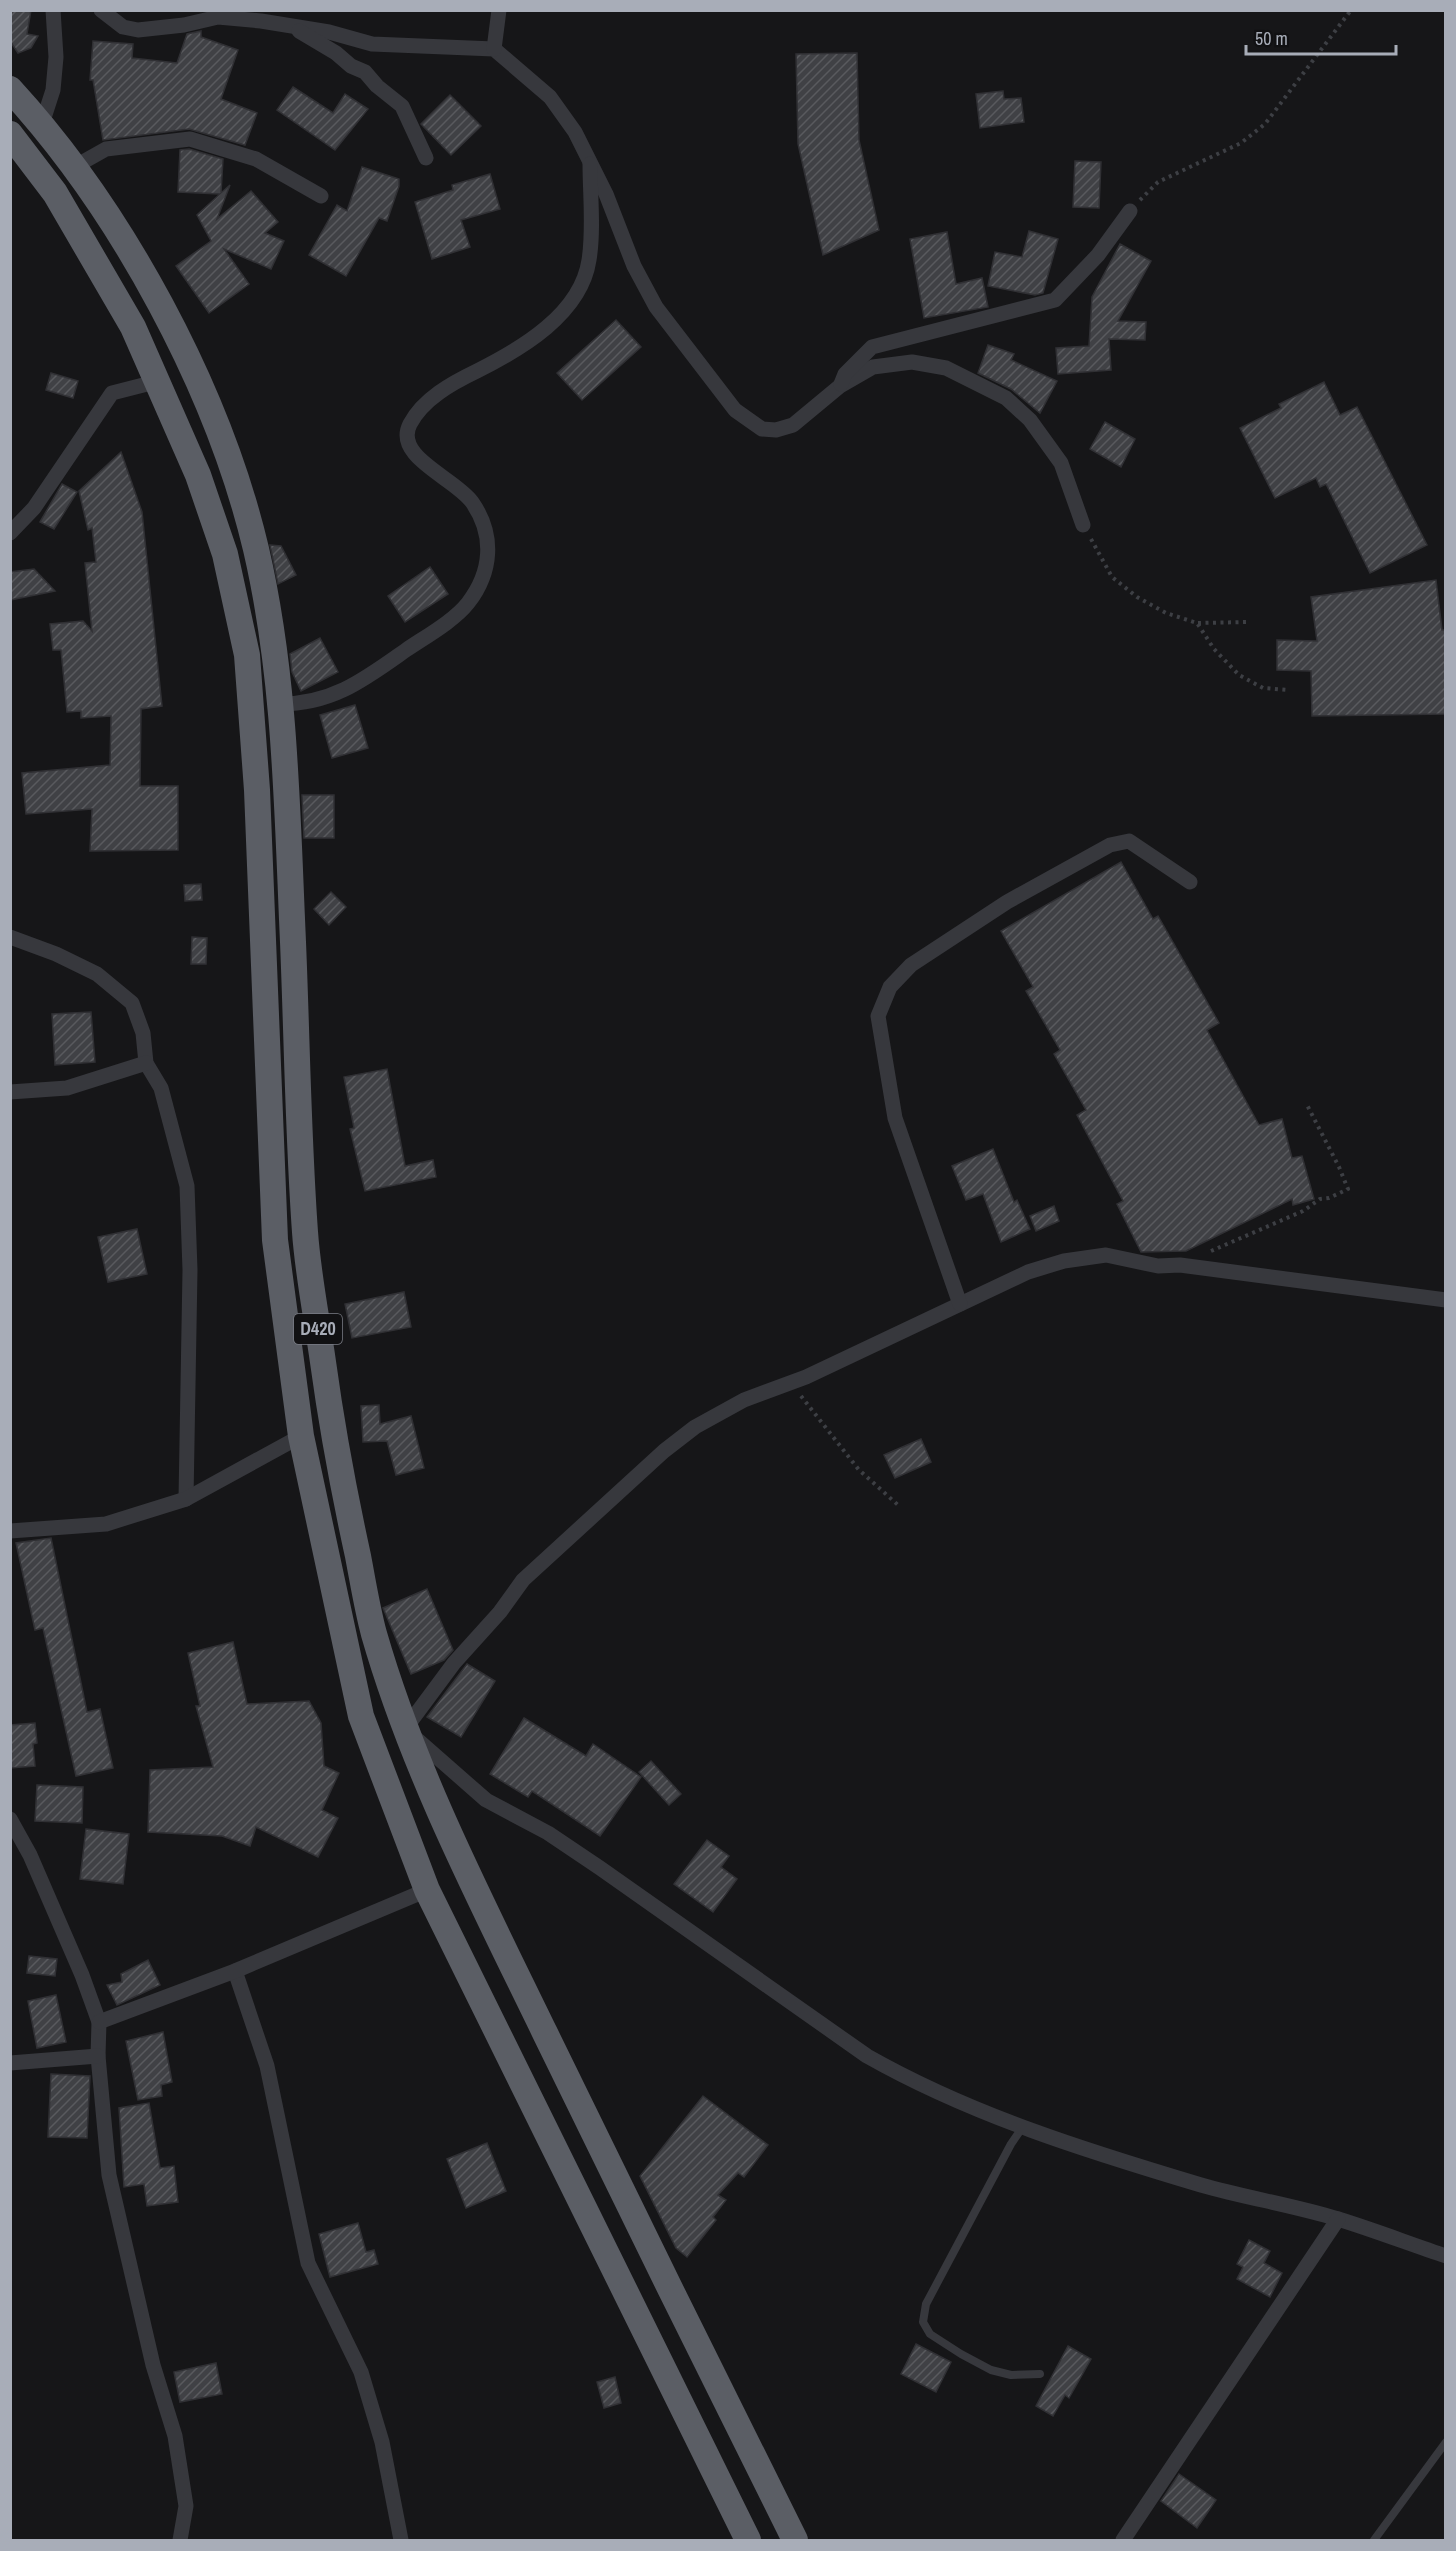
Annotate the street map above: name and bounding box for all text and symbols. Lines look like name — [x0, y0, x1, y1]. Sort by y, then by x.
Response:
scale bar — [1246, 18, 1396, 56]
text: 50 m — [1255, 26, 1288, 51]
road number: D420 — [294, 1314, 342, 1344]

